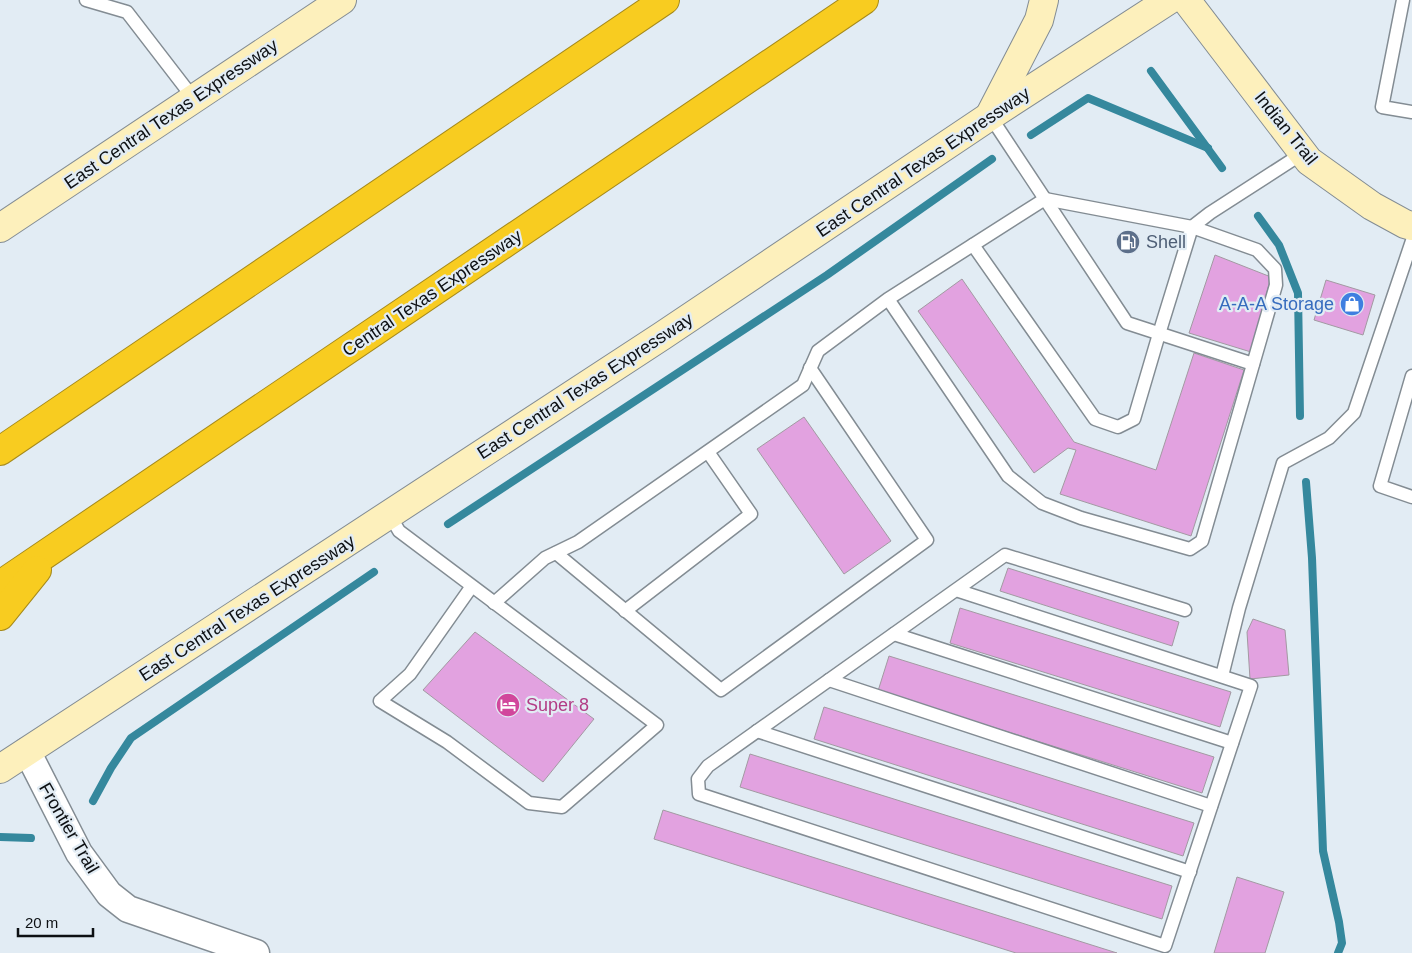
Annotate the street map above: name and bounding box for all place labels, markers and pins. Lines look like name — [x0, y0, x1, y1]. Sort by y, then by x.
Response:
fuel station icon: Shell — [1115, 229, 1141, 255]
place label: Shell — [1146, 232, 1186, 252]
shop icon: A-A-A Storage — [1339, 291, 1365, 317]
place label: A-A-A Storage — [1219, 294, 1334, 314]
hotel icon: Super 8 — [495, 692, 521, 718]
place label: Super 8 — [526, 695, 589, 715]

